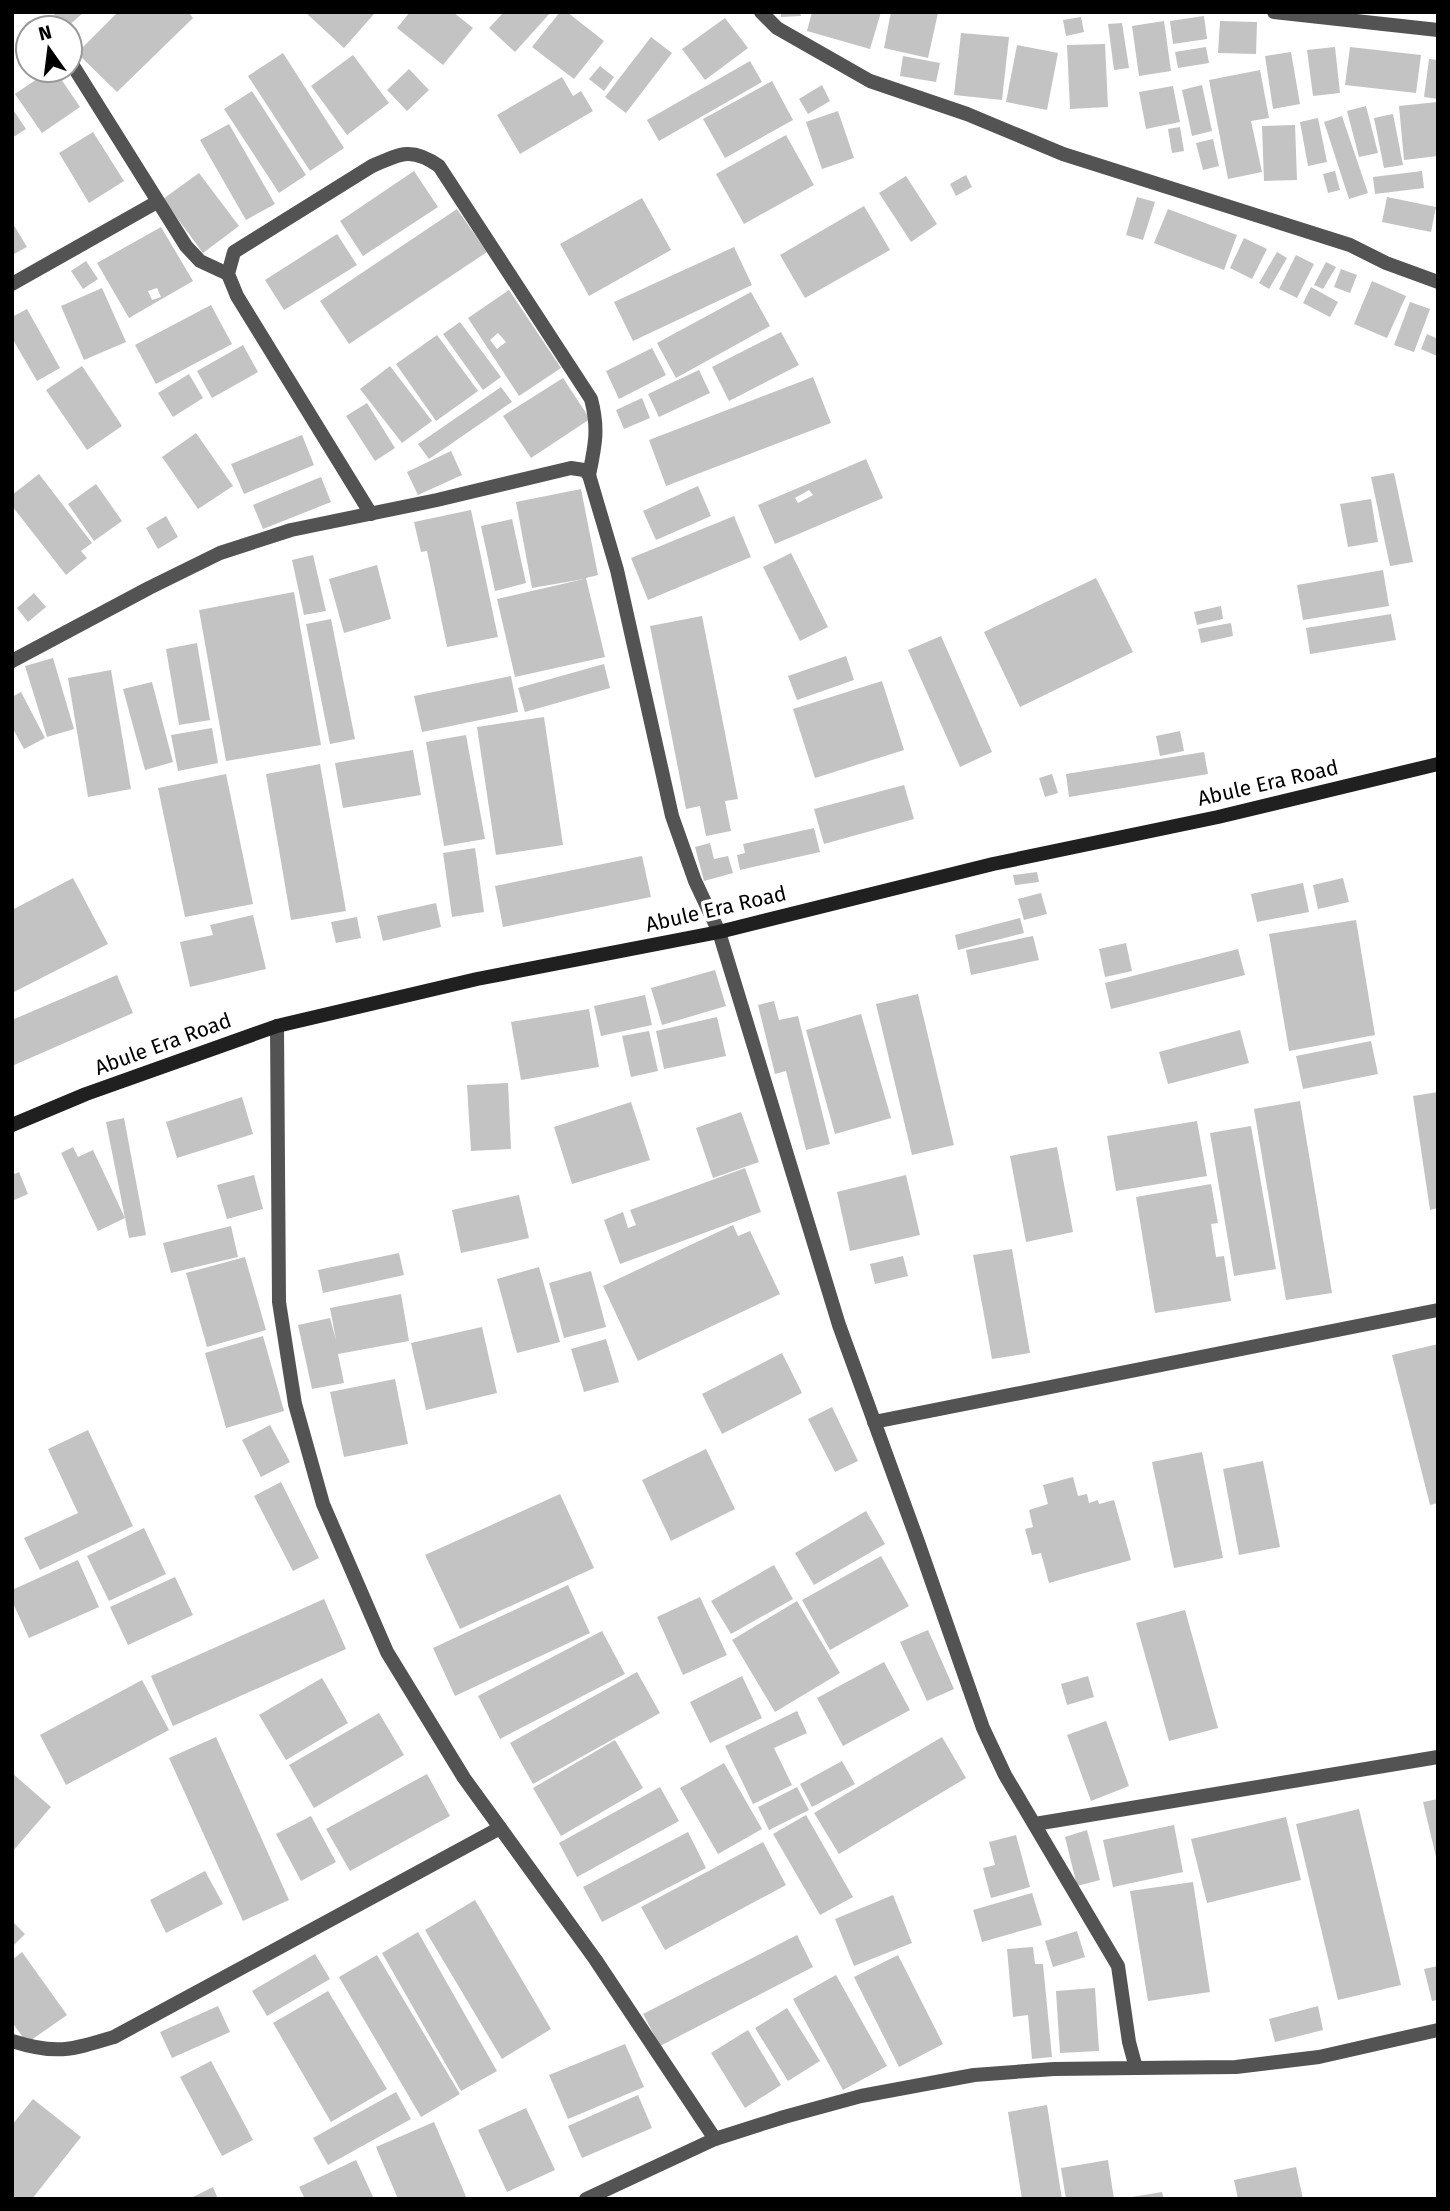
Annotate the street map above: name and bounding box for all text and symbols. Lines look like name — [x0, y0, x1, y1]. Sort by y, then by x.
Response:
north arrow — [14, 14, 84, 84]
text: N — [36, 20, 54, 46]
street label: Abule Era Road — [1195, 754, 1341, 812]
street label: Abule Era Road — [643, 880, 789, 938]
street label: Abule Era Road — [91, 1007, 235, 1081]

